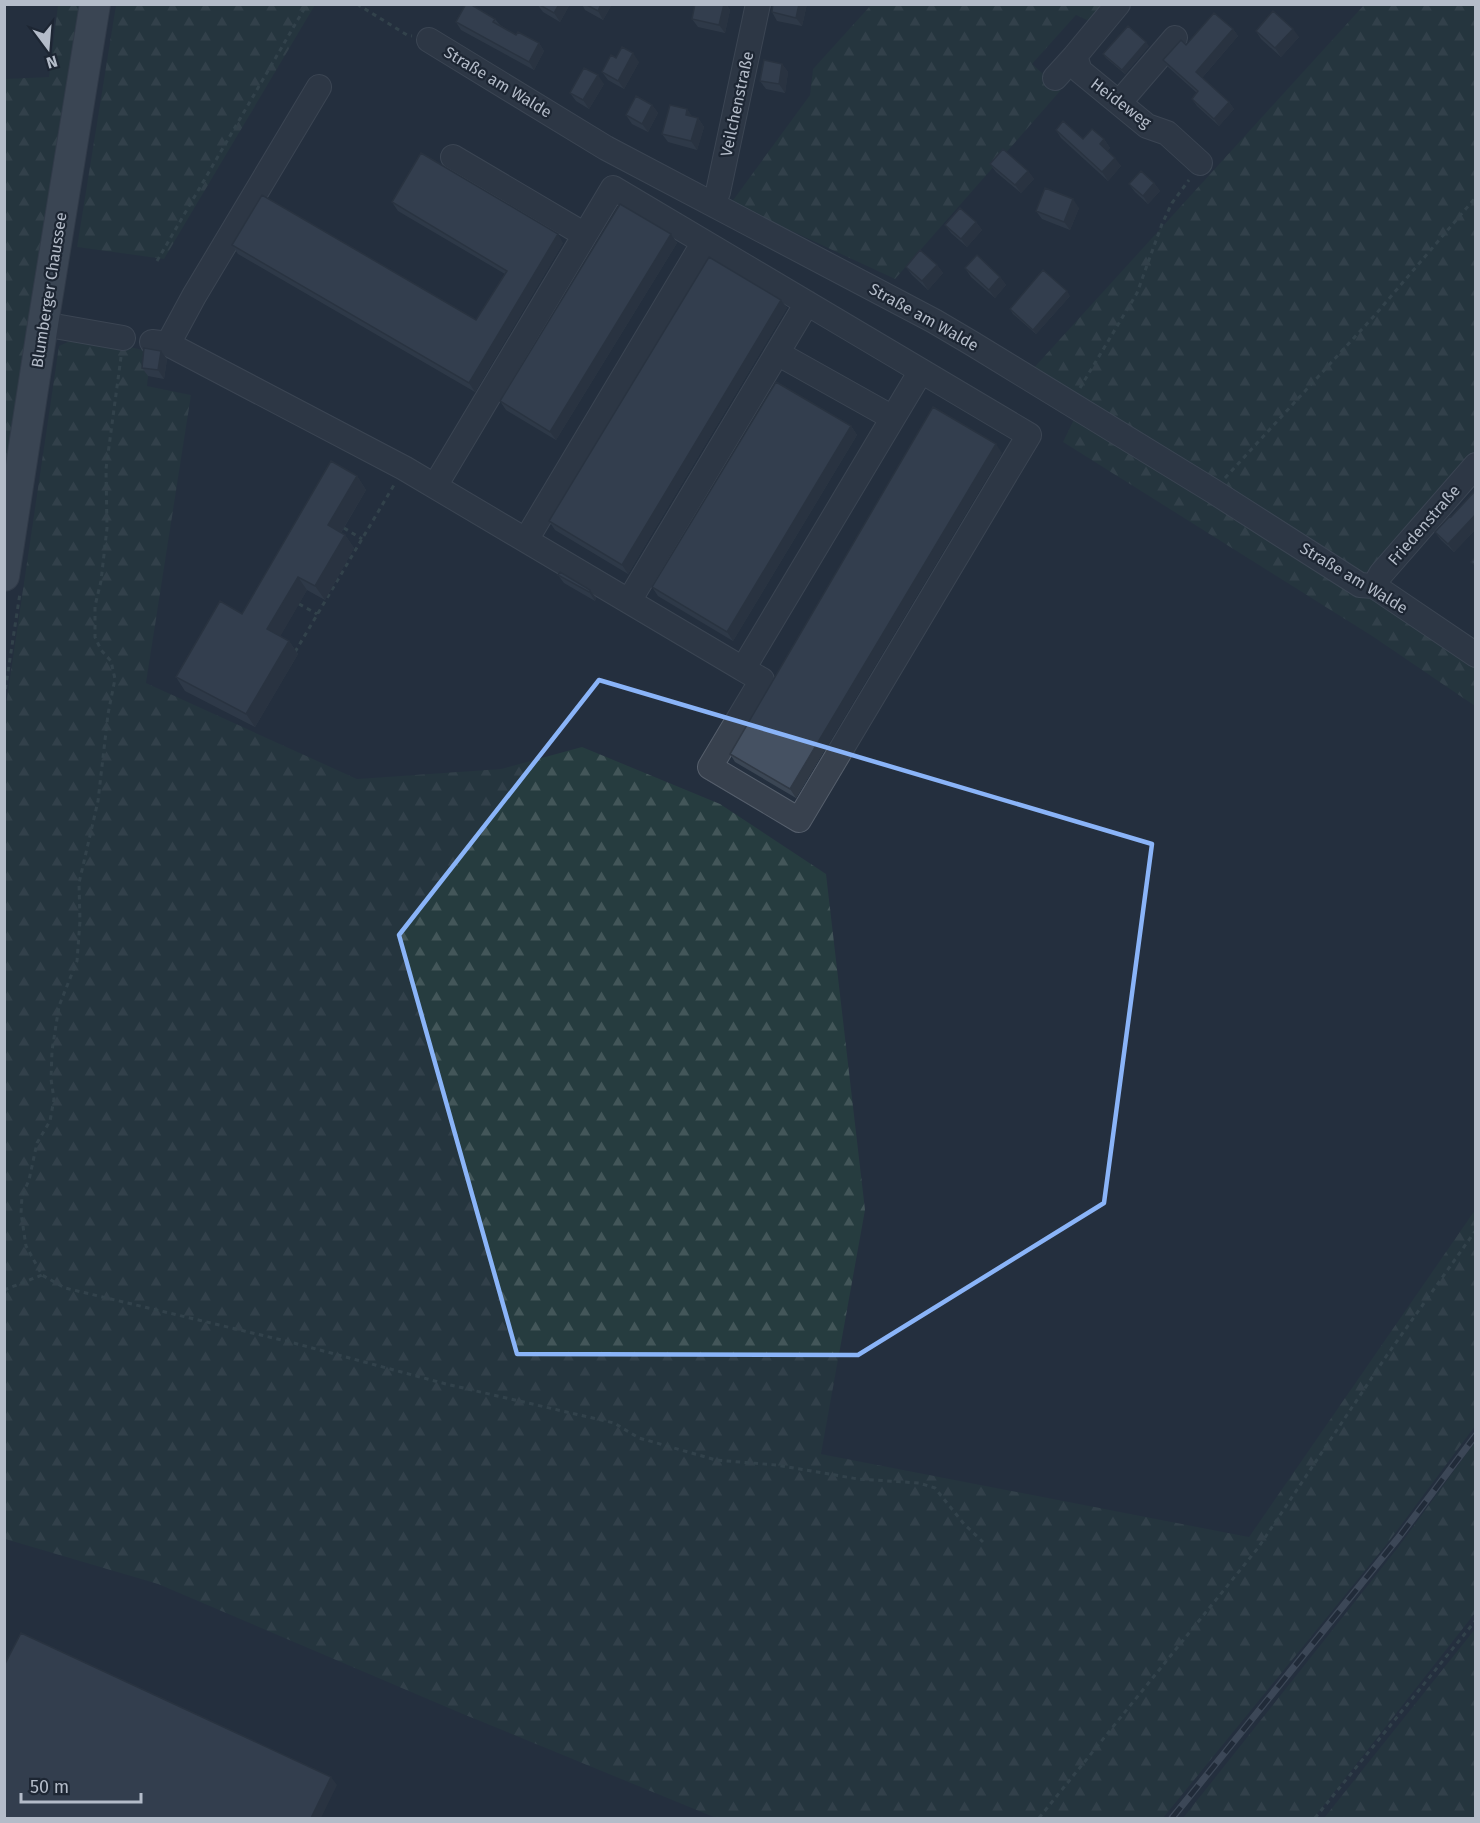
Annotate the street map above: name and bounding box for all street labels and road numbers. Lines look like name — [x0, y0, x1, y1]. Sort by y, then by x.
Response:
street label: Straße am Walde — [441, 42, 555, 122]
street label: Veilchenstraße — [717, 50, 757, 158]
street label: Heideweg — [1087, 74, 1156, 132]
street label: Blumberger Chaussee — [27, 211, 71, 369]
street label: Straße am Walde — [866, 279, 982, 355]
street label: Friedenstraße — [1384, 481, 1464, 569]
street label: Straße am Walde — [1297, 538, 1411, 618]

